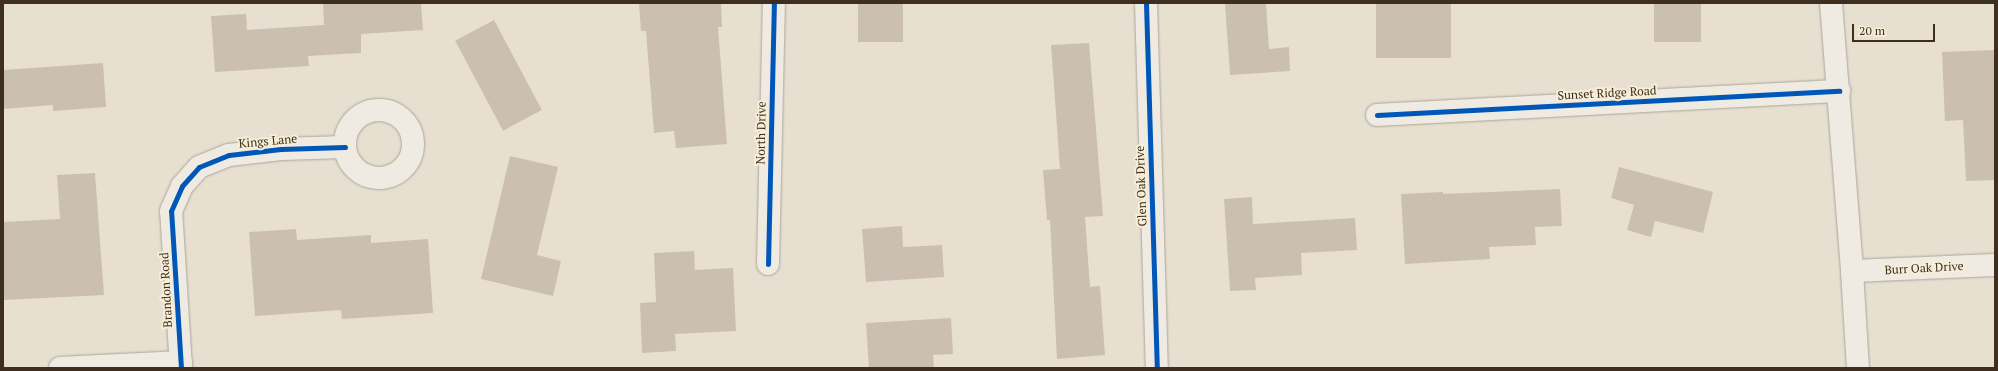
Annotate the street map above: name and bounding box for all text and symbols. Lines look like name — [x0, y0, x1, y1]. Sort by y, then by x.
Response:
scale bar — [1854, 16, 1937, 42]
text: 20 m — [1859, 23, 1885, 38]
street label: Sunset Ridge Road — [1557, 83, 1657, 103]
street label: North Drive — [753, 101, 769, 165]
street label: Kings Lane — [238, 131, 298, 151]
street label: Glen Oak Drive — [1132, 145, 1150, 227]
street label: Brandon Road — [157, 252, 175, 328]
street label: Burr Oak Drive — [1884, 259, 1964, 277]

